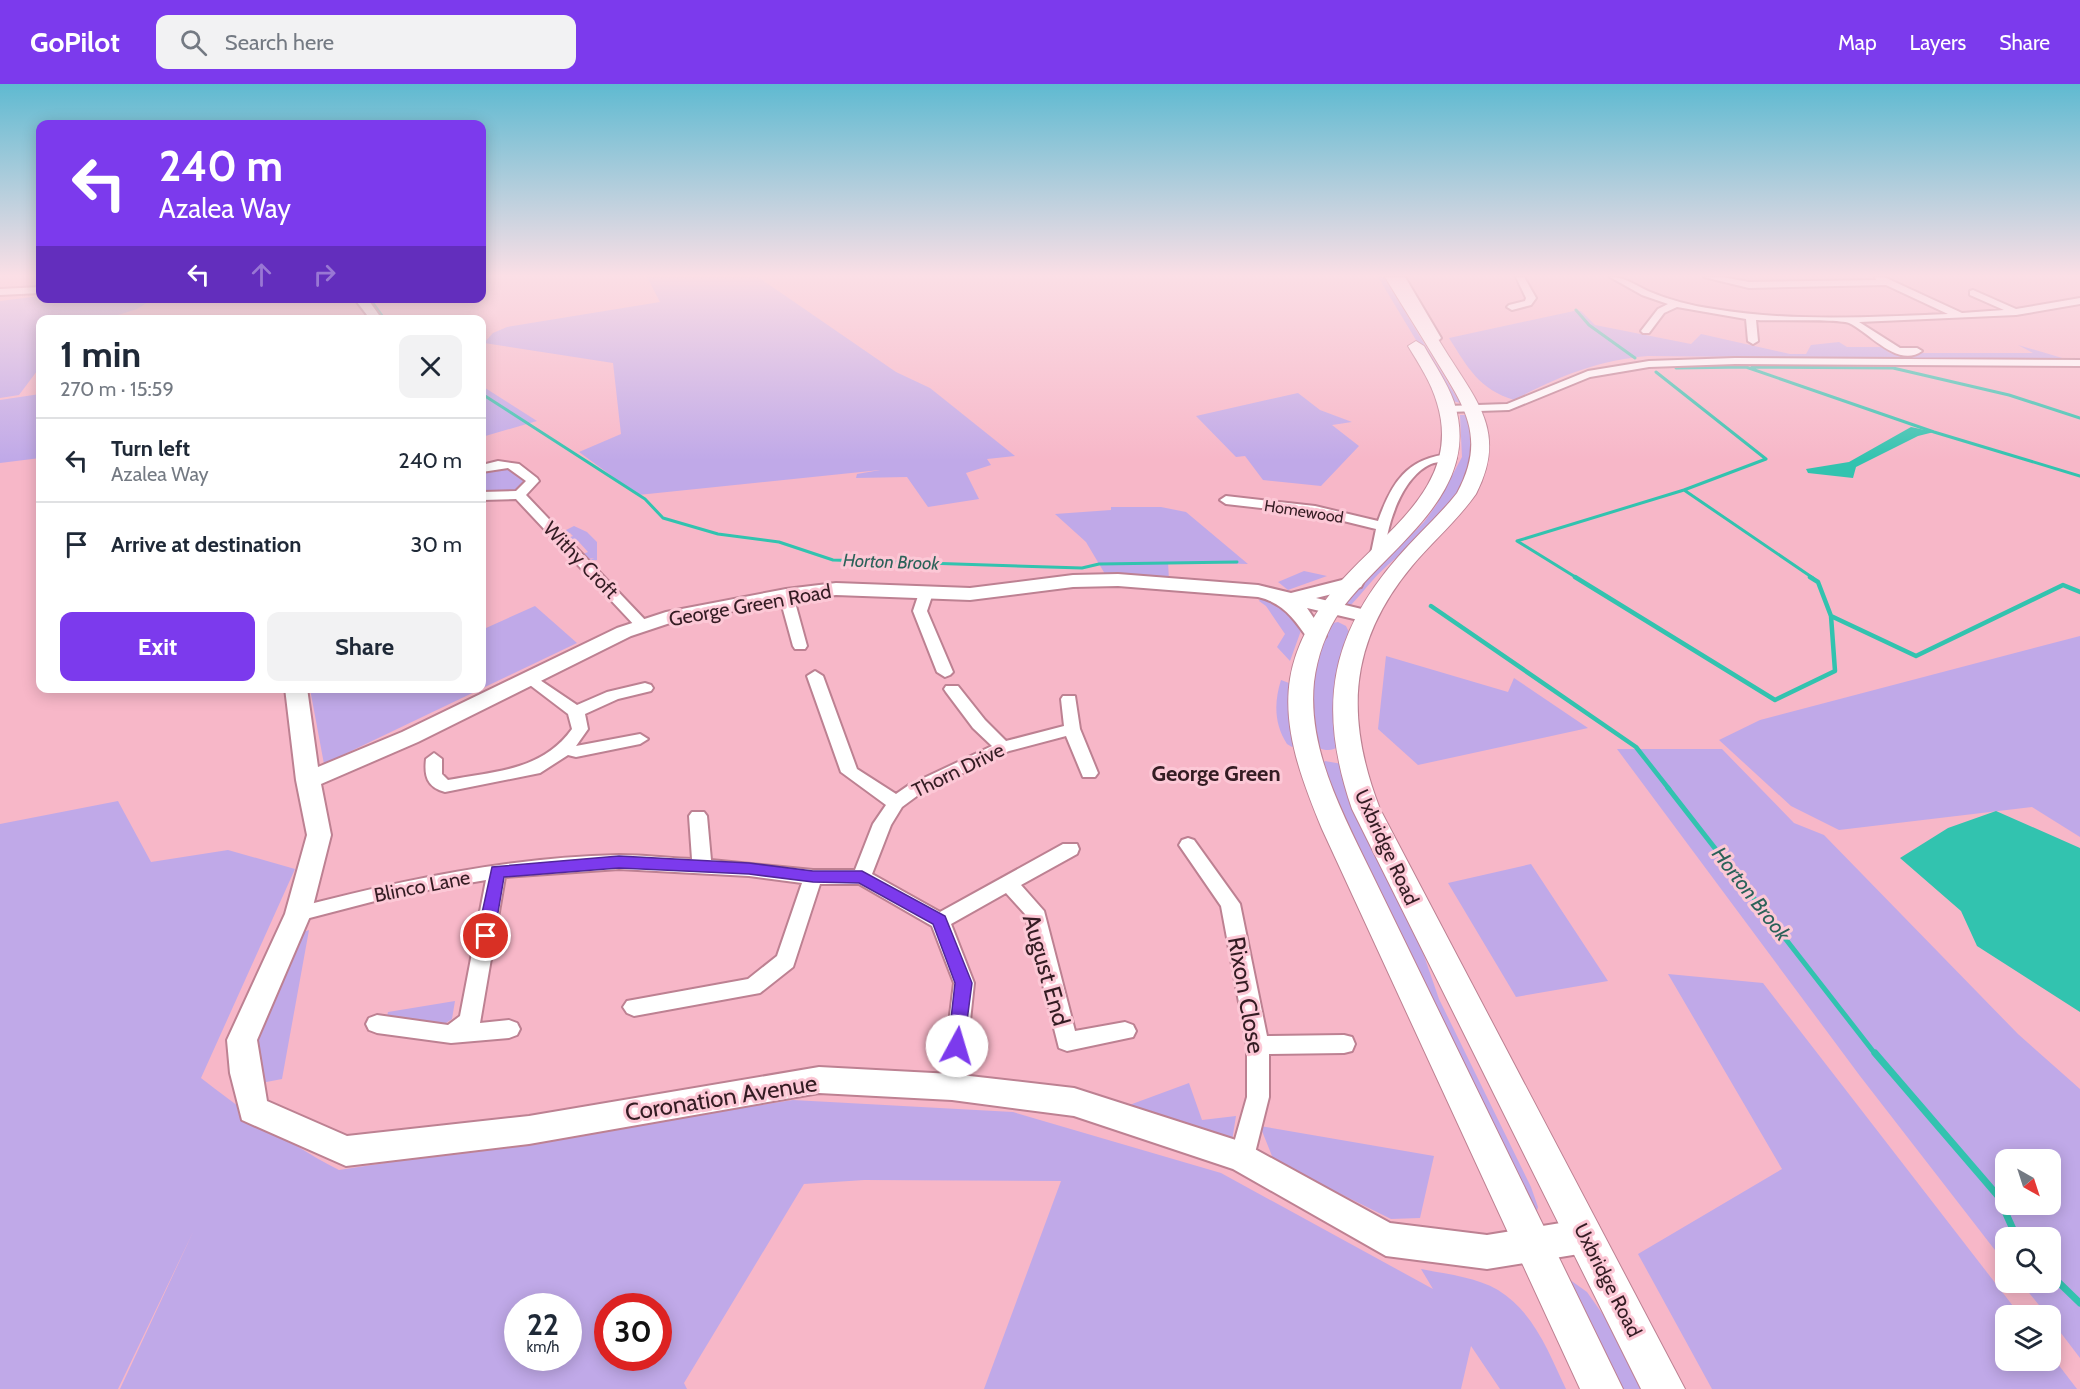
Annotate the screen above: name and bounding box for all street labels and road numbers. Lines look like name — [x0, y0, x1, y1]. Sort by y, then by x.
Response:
street label: Homewood — [1263, 496, 1345, 527]
street label: Withy Croft — [539, 517, 624, 604]
street label: George Green Road — [667, 579, 833, 631]
street label: Thorn Drive — [908, 737, 1008, 803]
street label: Uxbridge Road — [1350, 785, 1424, 909]
street label: Blinco Lane — [372, 865, 472, 907]
street label: August End — [1017, 911, 1076, 1029]
street label: Rixon Close — [1222, 934, 1271, 1056]
street label: Coronation Avenue — [623, 1068, 819, 1127]
street label: Uxbridge Road — [1569, 1219, 1647, 1341]

